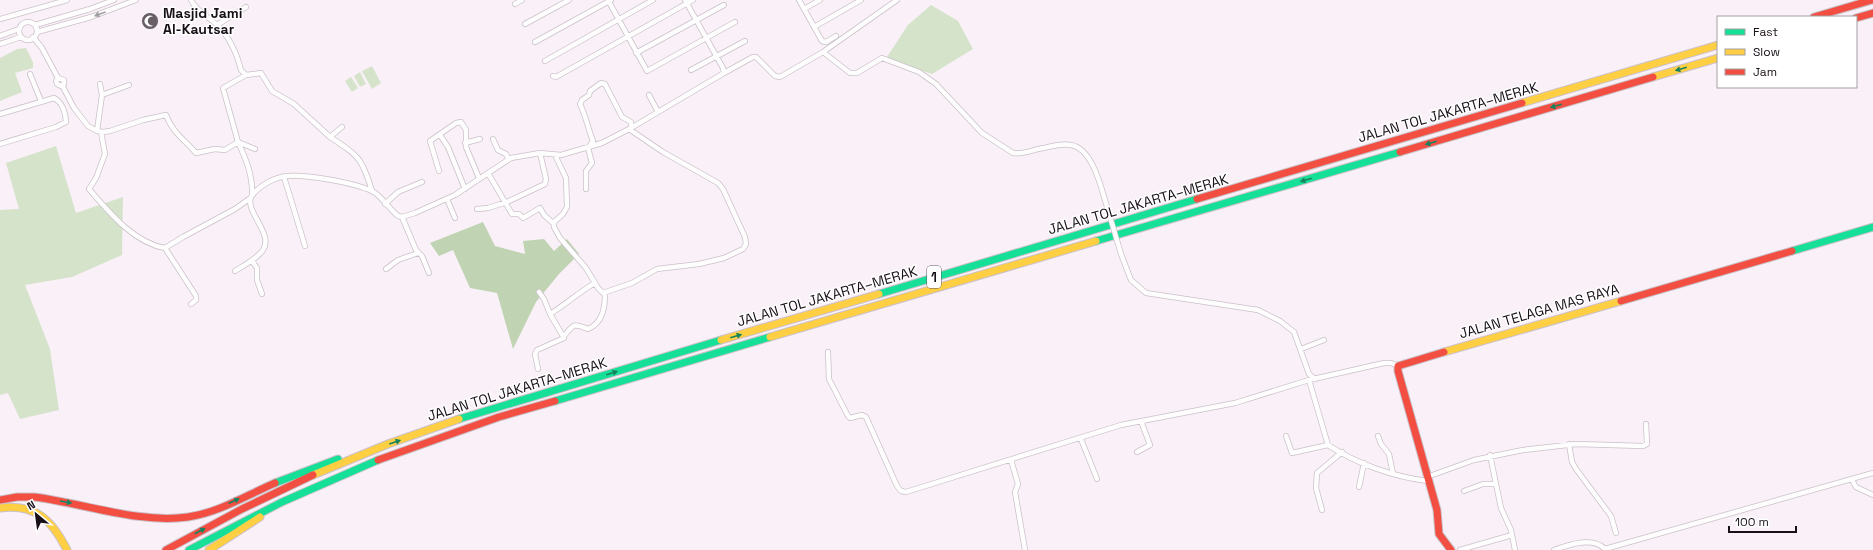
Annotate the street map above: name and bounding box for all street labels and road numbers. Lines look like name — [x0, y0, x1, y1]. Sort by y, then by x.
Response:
street label: JALAN TOL JAKARTA–MERAK — [1356, 77, 1541, 146]
street label: JALAN TOL JAKARTA–MERAK — [1046, 169, 1231, 238]
street label: JALAN TOL JAKARTA–MERAK — [735, 261, 920, 330]
road number: 1 — [927, 266, 941, 288]
street label: JALAN TELAGA MAS RAYA — [1457, 279, 1621, 342]
street label: JALAN TOL JAKARTA–MERAK — [425, 353, 609, 425]

